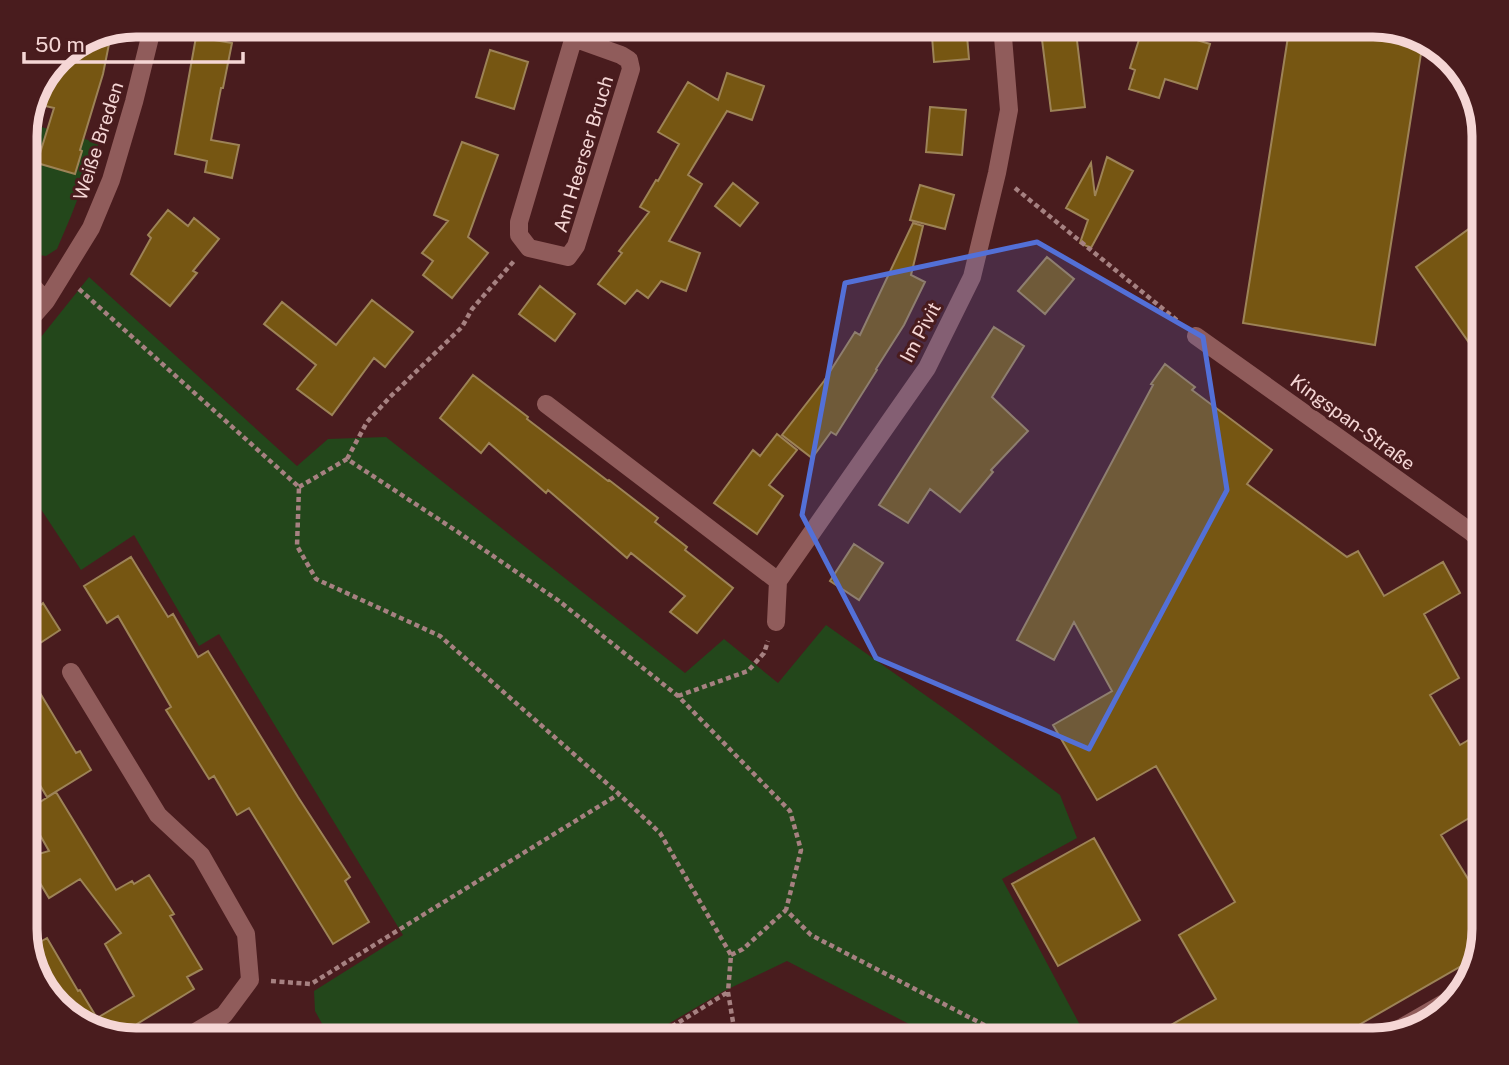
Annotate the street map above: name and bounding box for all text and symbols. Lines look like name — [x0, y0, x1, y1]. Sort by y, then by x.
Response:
scale bar — [24, 21, 243, 65]
text: 50 m — [35, 32, 85, 57]
street label: Am Heerser Bruch — [549, 73, 617, 235]
street label: Weiße Breden — [69, 79, 127, 203]
street label: Im Pivit — [895, 298, 945, 366]
street label: Kingspan-Straße — [1286, 369, 1420, 475]

